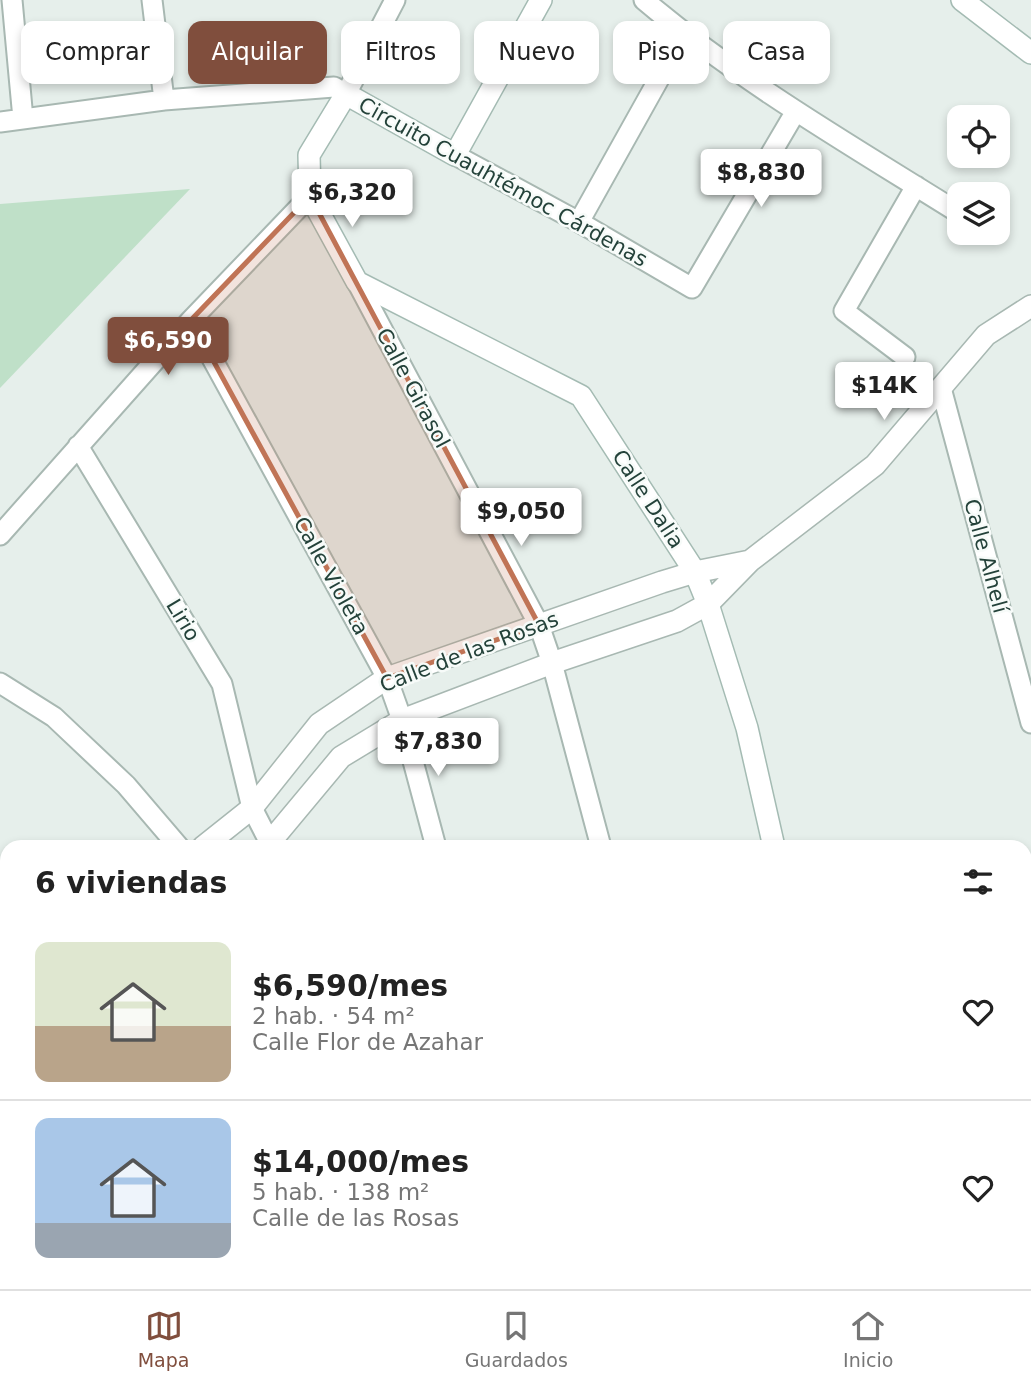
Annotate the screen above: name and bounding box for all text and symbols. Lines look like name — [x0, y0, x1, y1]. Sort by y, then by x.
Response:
chip: Comprar — [21, 21, 174, 84]
chip: Alquilar — [188, 21, 327, 84]
chip: Filtros — [341, 21, 460, 84]
chip: Nuevo — [474, 21, 599, 84]
chip: Piso — [613, 21, 709, 84]
chip: Casa — [723, 21, 830, 84]
street label: Circuito Cuauhtémoc Cárdenas — [354, 92, 652, 272]
map controls — [947, 105, 1010, 245]
button: locate — [947, 105, 1010, 168]
pin: $8,830 — [704, 150, 818, 209]
text: $8,830 — [717, 159, 805, 185]
pin: $6,320 — [295, 170, 409, 229]
text: $6,320 — [308, 179, 396, 205]
button: layers — [947, 182, 1010, 245]
pin: $6,590 — [111, 318, 225, 377]
street label: Calle Girasol — [371, 324, 455, 452]
text: $6,590 — [124, 327, 212, 353]
pin: $14K — [843, 362, 925, 422]
text: $14K — [851, 372, 917, 398]
street label: Calle Dalia — [607, 445, 689, 553]
pin: $9,050 — [464, 489, 578, 548]
street label: Calle Alhelí — [959, 496, 1013, 617]
text: $9,050 — [477, 498, 565, 524]
street label: Calle Violeta — [289, 513, 373, 639]
street label: Lirio — [161, 595, 205, 645]
street label: Calle de las Rosas — [376, 607, 562, 697]
pin: $7,830 — [381, 718, 495, 778]
text: $7,830 — [394, 728, 482, 754]
icon: filters — [959, 863, 997, 901]
text: 6 viviendas — [35, 865, 227, 900]
text: $6,590/mes — [252, 968, 448, 1003]
icon: home — [91, 970, 175, 1054]
icon: heart — [959, 993, 997, 1031]
text: 2 hab. · 54 m² — [252, 1003, 415, 1029]
text: Calle Flor de Azahar — [252, 1029, 483, 1055]
text: $14,000/mes — [252, 1144, 469, 1179]
icon: home — [91, 1146, 175, 1230]
icon: heart — [959, 1169, 997, 1207]
text: 5 hab. · 138 m² — [252, 1179, 429, 1205]
text: Calle de las Rosas — [252, 1205, 459, 1231]
tab: Mapa — [138, 1307, 189, 1371]
tab: Guardados — [465, 1307, 568, 1371]
tab: Inicio — [843, 1307, 893, 1371]

